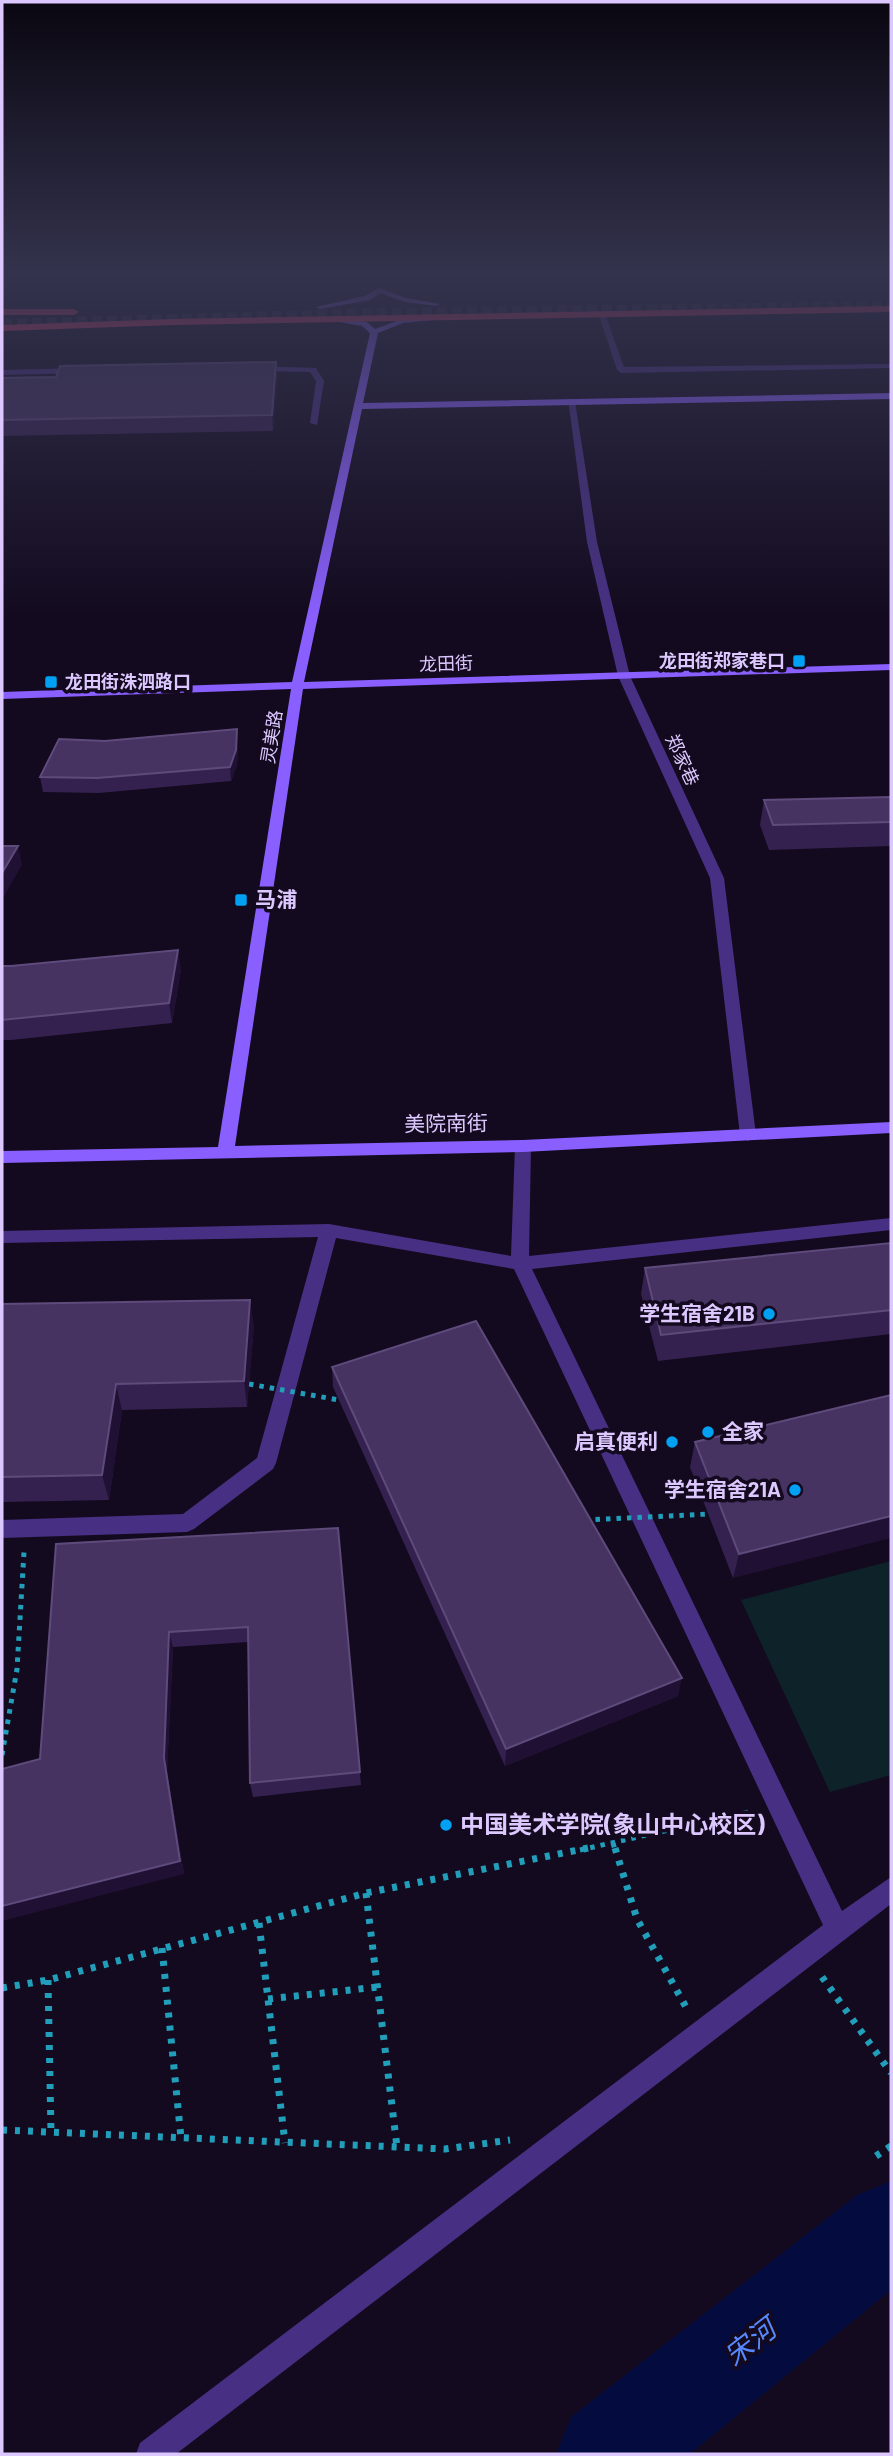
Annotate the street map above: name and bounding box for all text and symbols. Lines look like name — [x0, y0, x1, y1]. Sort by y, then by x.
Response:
place label: 龙田街郑家巷口 — [659, 649, 785, 671]
street label: 龙田街 — [419, 651, 473, 675]
marker: 龙田街郑家巷口 — [791, 653, 807, 669]
place label: 龙田街洙泗路口 — [65, 670, 191, 692]
marker: 龙田街洙泗路口 — [43, 674, 59, 690]
street label: 灵美路 — [256, 708, 286, 765]
street label: 郑家巷 — [662, 730, 704, 789]
place label: 马浦 — [255, 886, 297, 911]
marker: 马浦 — [233, 892, 249, 908]
street label: 美院南街 — [404, 1109, 488, 1136]
place label: 学生宿舍21B — [639, 1300, 755, 1325]
marker: 学生宿舍21B — [761, 1306, 777, 1322]
place label: 全家 — [722, 1418, 764, 1443]
marker: 全家 — [700, 1424, 716, 1440]
place label: 启真便利 — [574, 1428, 658, 1453]
marker: 启真便利 — [664, 1434, 680, 1450]
place label: 学生宿舍21A — [664, 1476, 781, 1501]
marker: 学生宿舍21A — [787, 1482, 803, 1498]
place label: 中国美术学院(象山中心校区) — [460, 1809, 765, 1838]
marker: 中国美术学院(象山中心校区) — [438, 1817, 454, 1833]
water label: 宋河 — [717, 2308, 786, 2372]

